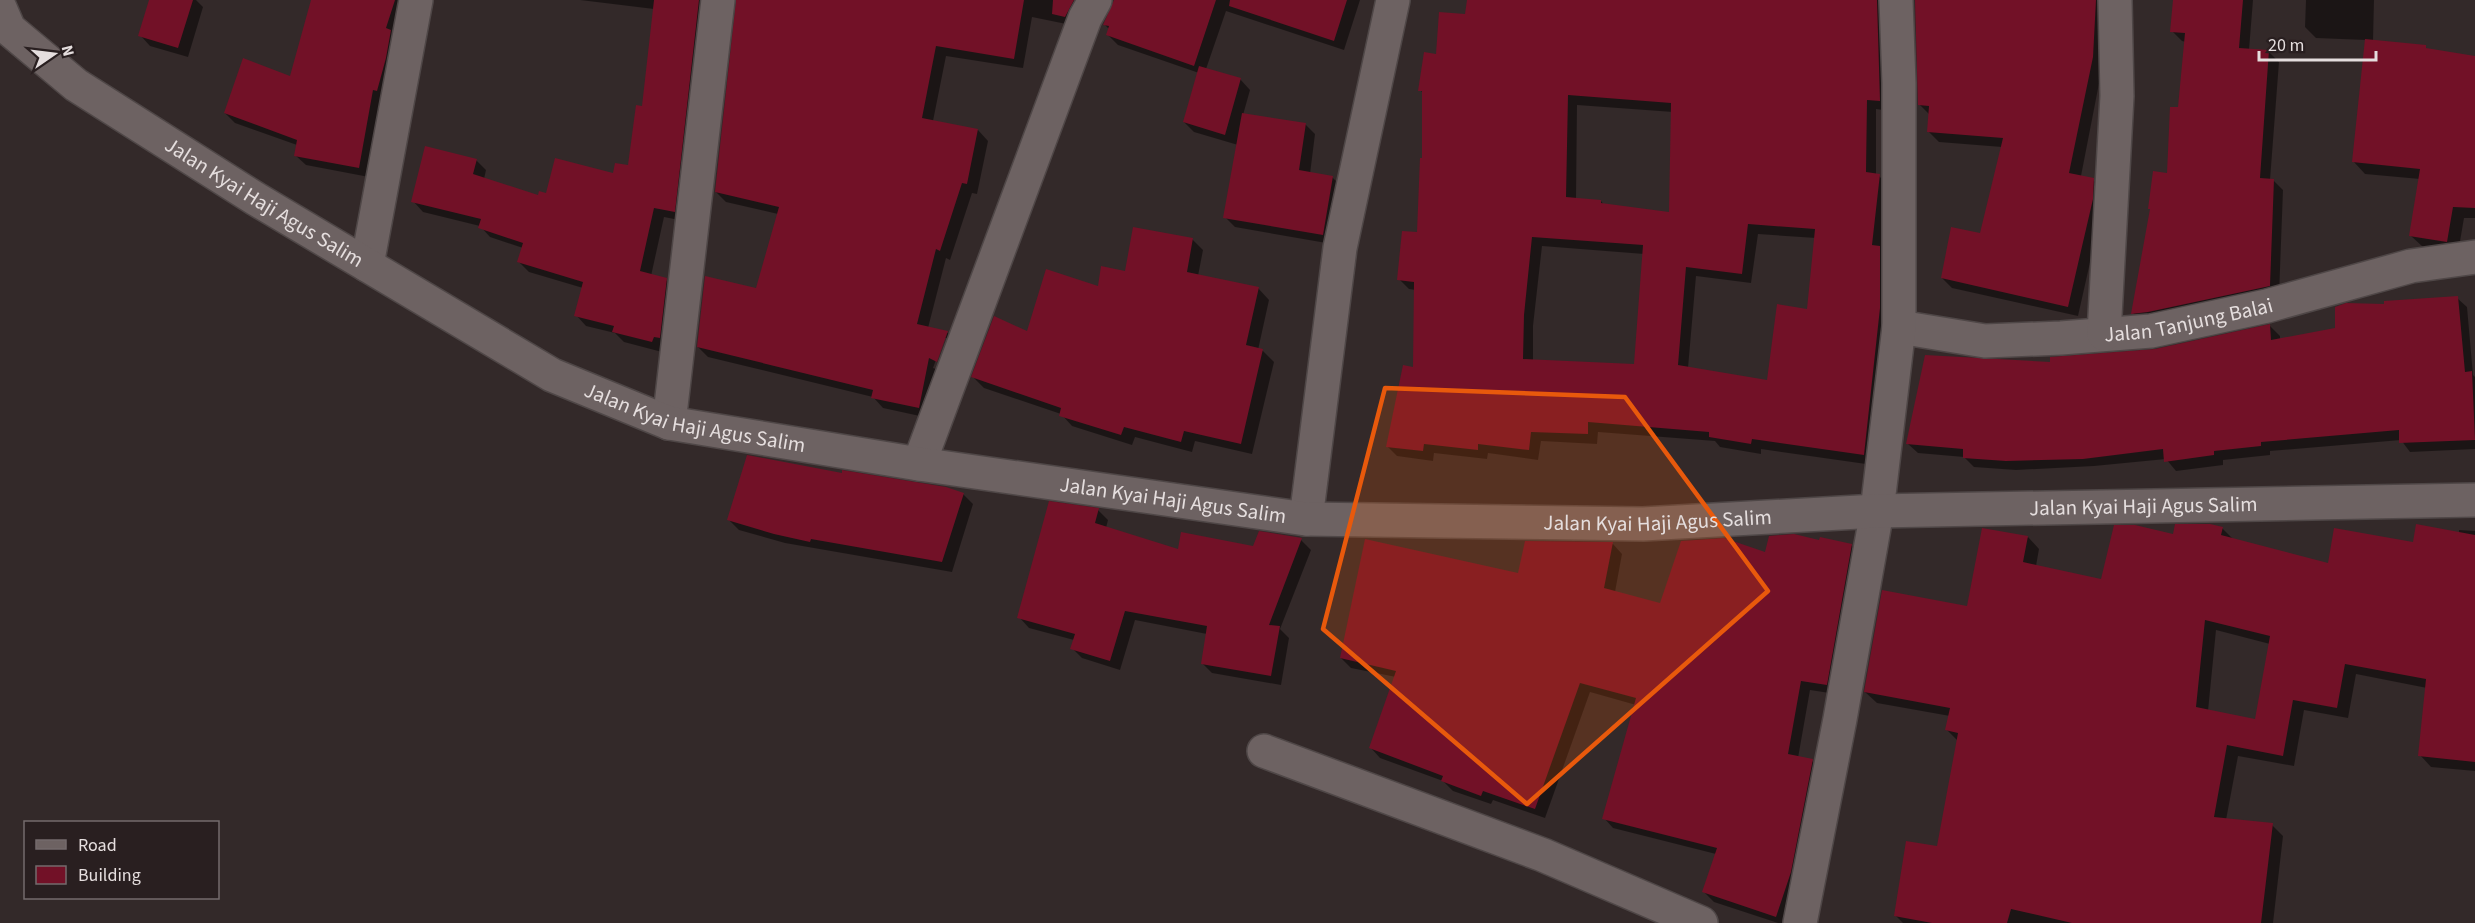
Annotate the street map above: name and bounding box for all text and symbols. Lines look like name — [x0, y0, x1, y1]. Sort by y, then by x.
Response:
north arrow — [24, 24, 84, 84]
scale bar — [2259, 24, 2376, 62]
text: 20 m — [2268, 33, 2304, 58]
text: N — [56, 43, 80, 58]
street label: Jalan Kyai Haji Agus Salim — [159, 130, 369, 275]
street label: Jalan Tanjung Balai — [2103, 290, 2276, 350]
street label: Jalan Kyai Haji Agus Salim — [580, 375, 808, 460]
street label: Jalan Kyai Haji Agus Salim — [1058, 469, 1288, 531]
street label: Jalan Kyai Haji Agus Salim — [2029, 489, 2258, 523]
street label: Jalan Kyai Haji Agus Salim — [1543, 502, 1773, 539]
legend — [24, 821, 219, 899]
text: Road — [78, 833, 117, 858]
text: Building — [78, 863, 141, 888]

